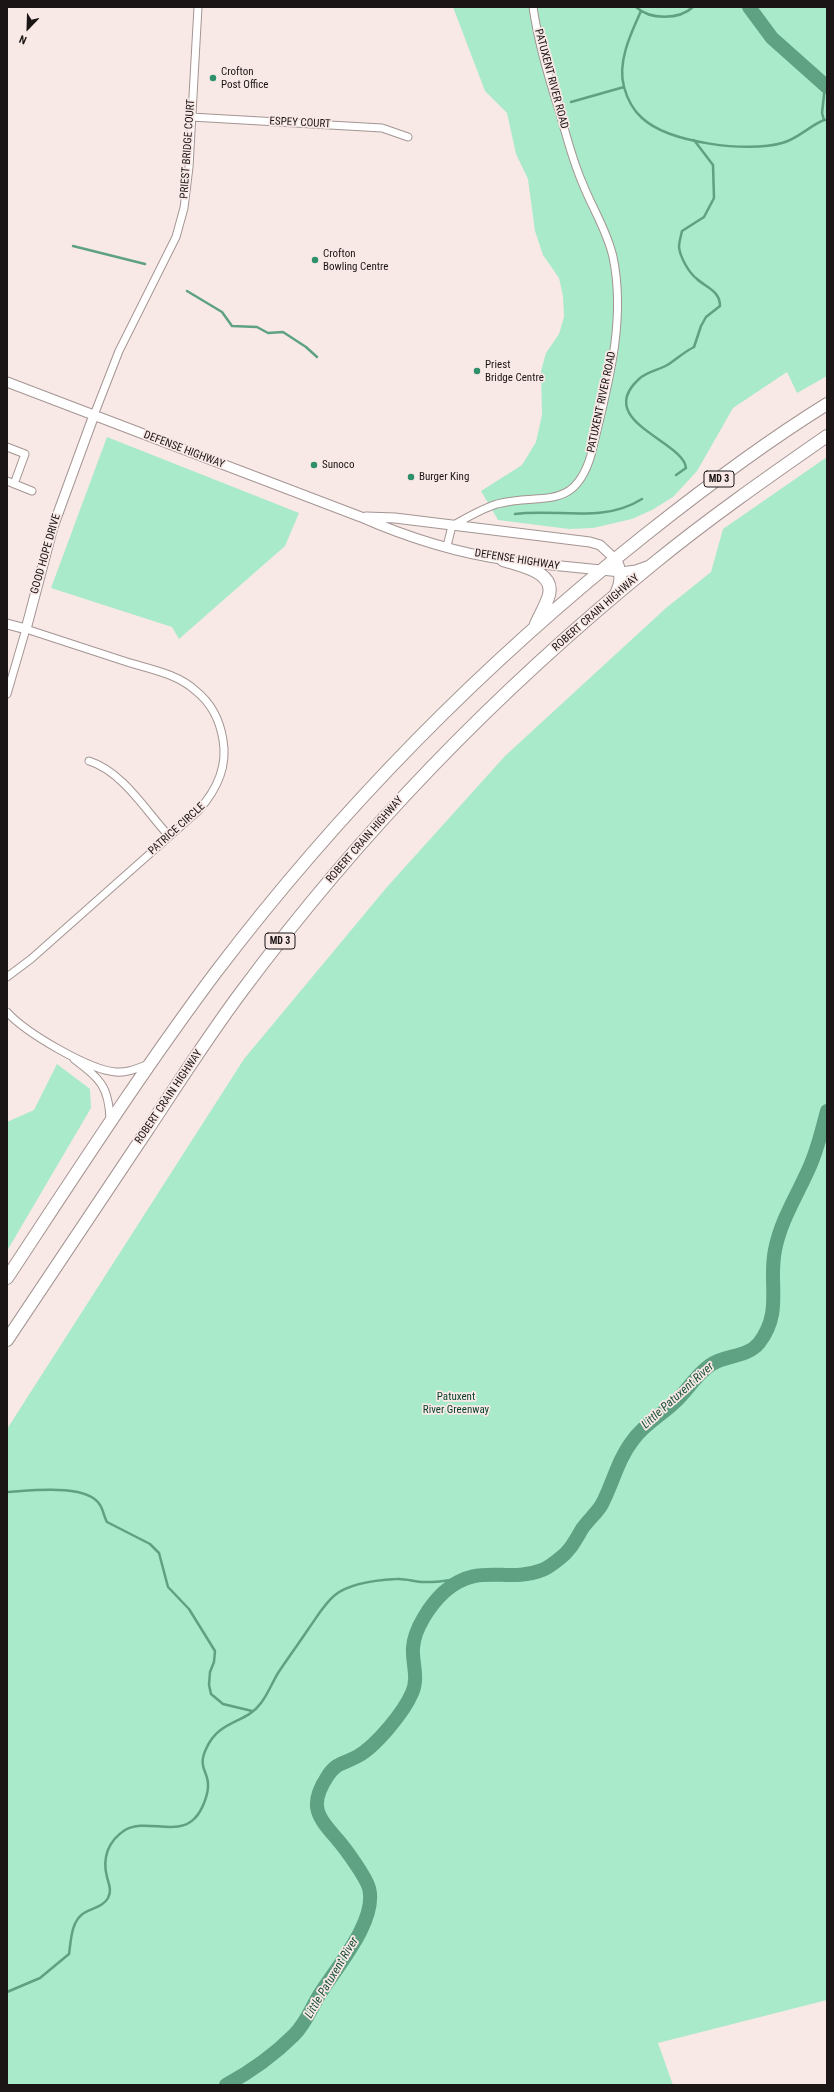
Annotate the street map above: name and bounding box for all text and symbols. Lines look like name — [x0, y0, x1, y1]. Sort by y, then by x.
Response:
north arrow — [8, 8, 48, 48]
street label: PATUXENT RIVER ROAD — [531, 28, 571, 130]
text: N — [17, 32, 29, 47]
place label: Crofton Post Office — [221, 65, 268, 91]
marker: Crofton Post Office — [208, 73, 218, 83]
street label: PRIEST BRIDGE COURT — [178, 99, 198, 199]
street label: ESPEY COURT — [269, 115, 331, 131]
place label: Crofton Bowling Centre — [323, 247, 388, 273]
marker: Crofton Bowling Centre — [310, 255, 320, 265]
street label: PATUXENT RIVER ROAD — [585, 350, 619, 454]
place label: Priest Bridge Centre — [485, 358, 544, 384]
marker: Priest Bridge Centre — [472, 366, 482, 376]
street label: DEFENSE HIGHWAY — [142, 428, 226, 472]
place label: Sunoco — [322, 458, 354, 472]
marker: Sunoco — [309, 460, 319, 470]
place label: Burger King — [419, 470, 469, 484]
road number: MD 3 — [704, 471, 734, 487]
marker: Burger King — [406, 472, 416, 482]
street label: GOOD HOPE DRIVE — [28, 513, 64, 595]
street label: DEFENSE HIGHWAY — [474, 547, 560, 573]
street label: ROBERT CRAIN HIGHWAY — [550, 572, 642, 654]
street label: ROBERT CRAIN HIGHWAY — [324, 794, 406, 886]
street label: PATRICE CIRCLE — [146, 800, 208, 858]
road number: MD 3 — [265, 933, 295, 949]
street label: ROBERT CRAIN HIGHWAY — [133, 1047, 205, 1147]
water label: Little Patuxent River — [639, 1360, 717, 1432]
park label: Patuxent River Greenway — [423, 1390, 489, 1416]
water label: Little Patuxent River — [302, 1935, 362, 2021]

